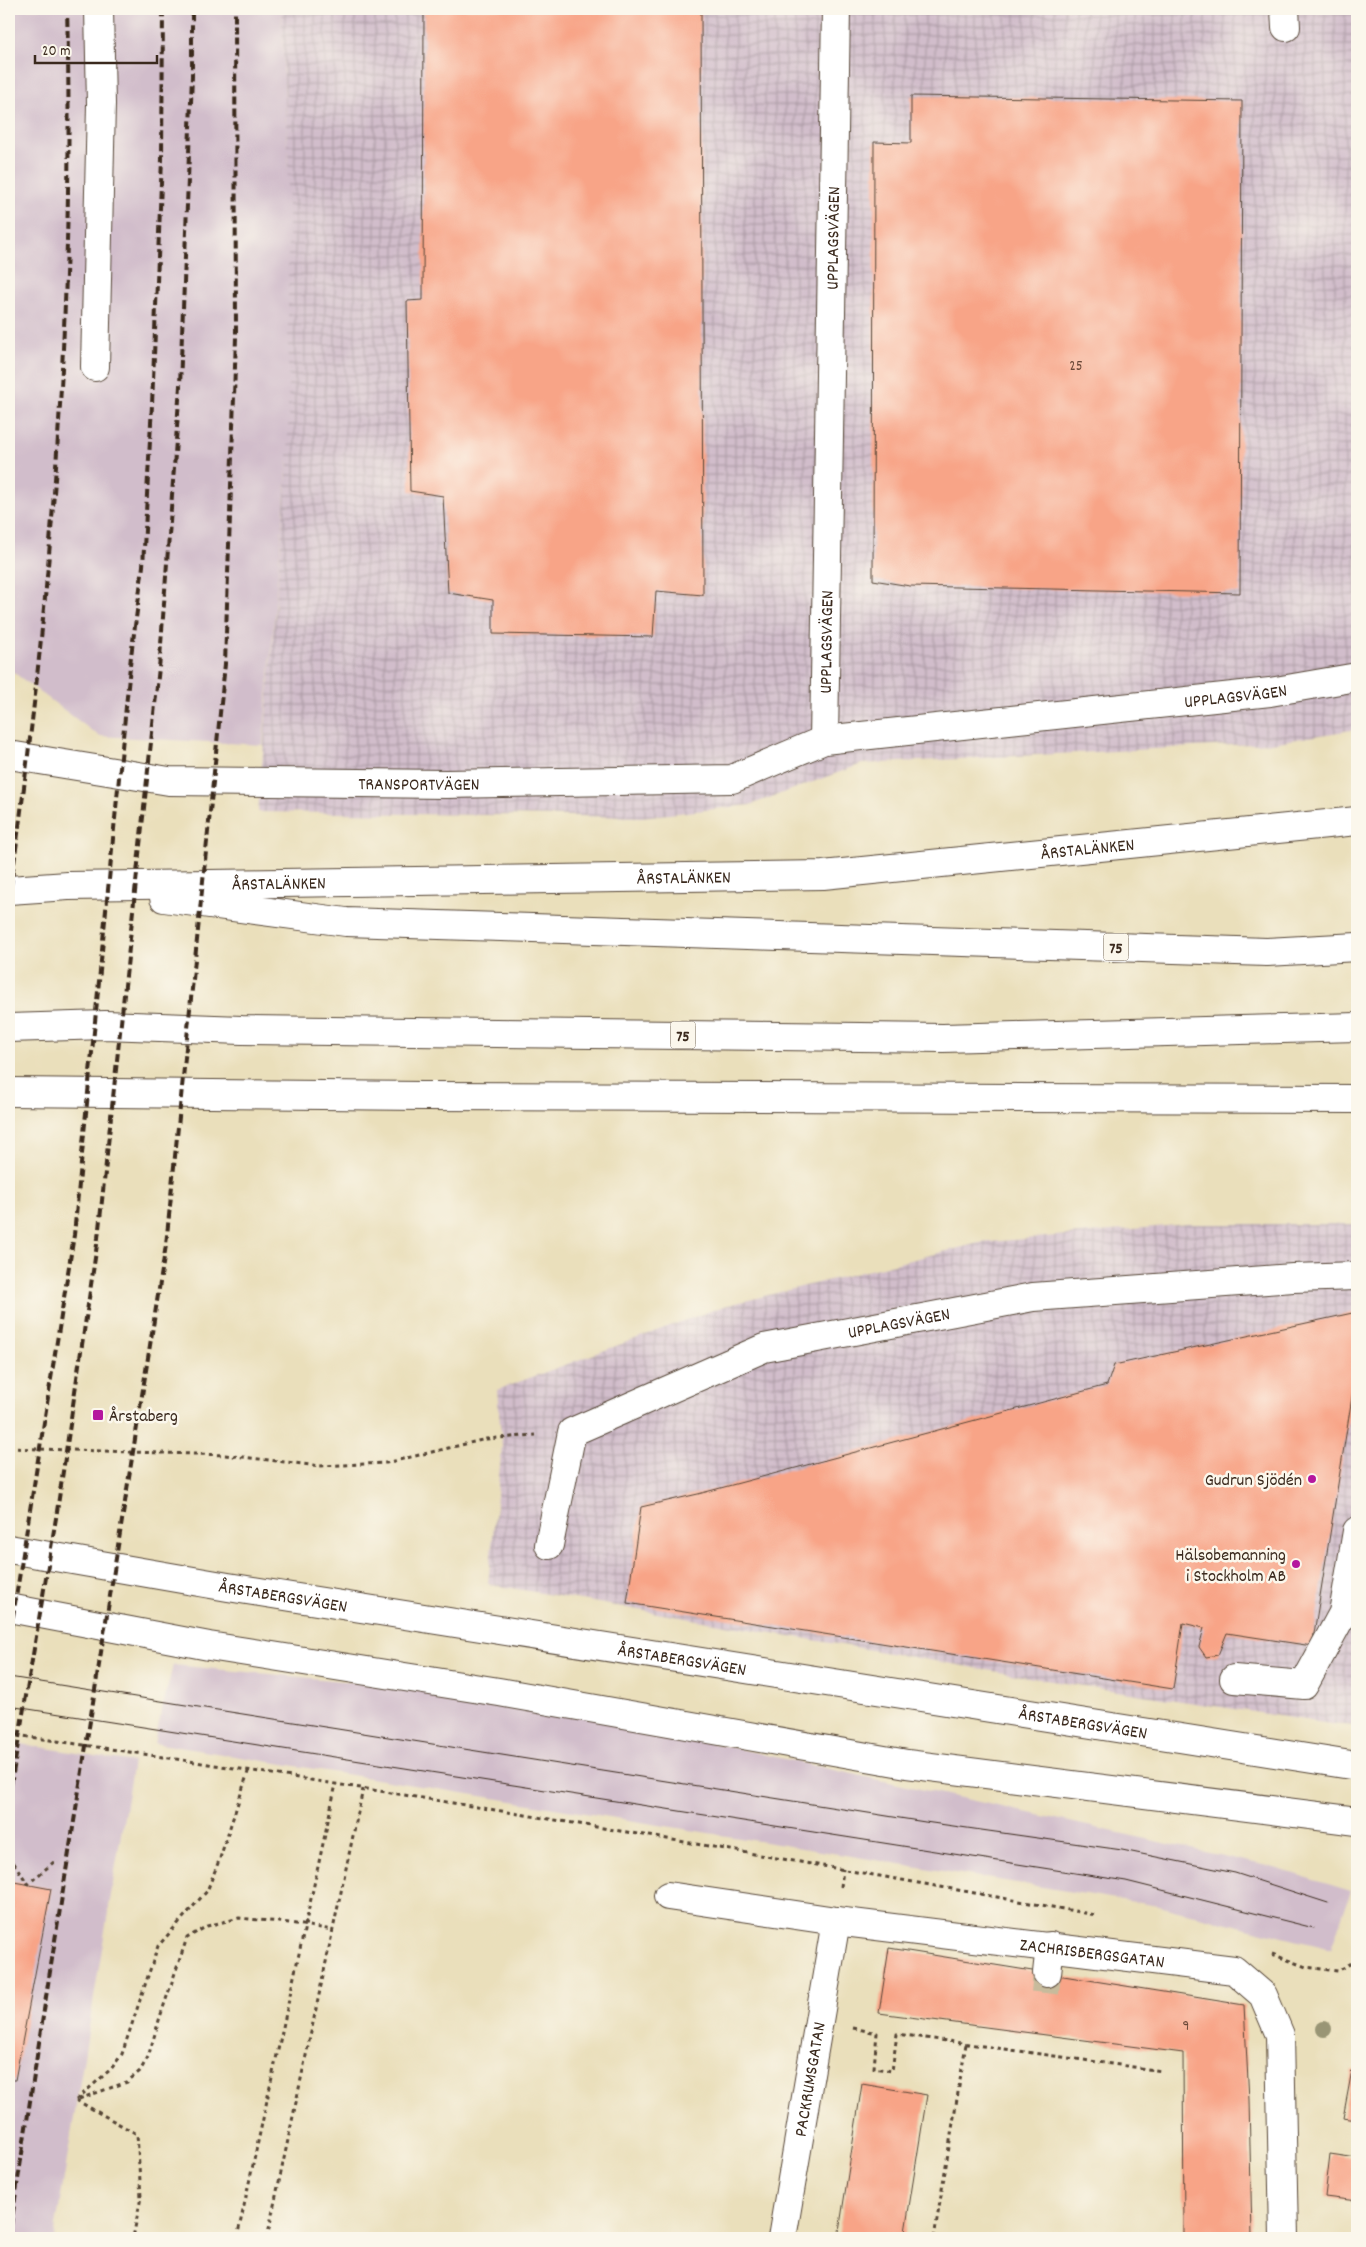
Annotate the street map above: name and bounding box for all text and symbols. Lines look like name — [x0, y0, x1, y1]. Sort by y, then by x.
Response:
scale bar — [35, 32, 158, 64]
text: 20 m — [42, 41, 70, 63]
street label: UPPLAGSVÄGEN — [821, 186, 848, 290]
house number: 25 — [1069, 356, 1083, 378]
street label: UPPLAGSVÄGEN — [815, 590, 841, 694]
street label: UPPLAGSVÄGEN — [1183, 679, 1289, 716]
street label: TRANSPORTVÄGEN — [358, 773, 480, 799]
street label: ÅRSTALÄNKEN — [1040, 834, 1136, 868]
street label: ÅRSTALÄNKEN — [637, 866, 731, 893]
street label: ÅRSTALÄNKEN — [232, 872, 326, 899]
road number: 75 — [1104, 934, 1128, 960]
road number: 75 — [670, 1022, 696, 1048]
street label: UPPLAGSVÄGEN — [846, 1303, 952, 1347]
place label: Årstaberg — [109, 1405, 178, 1430]
marker: Årstaberg — [91, 1408, 105, 1422]
place label: Gudrun Sjödén — [1205, 1469, 1302, 1494]
marker: Gudrun Sjödén — [1306, 1473, 1318, 1485]
place label: Hälsobemanning i Stockholm AB — [1175, 1544, 1286, 1590]
marker: Hälsobemanning i Stockholm AB — [1290, 1558, 1302, 1570]
street label: ÅRSTABERGSVÄGEN — [216, 1576, 349, 1621]
street label: ÅRSTABERGSVÄGEN — [616, 1639, 748, 1684]
street label: ÅRSTABERGSVÄGEN — [1017, 1703, 1149, 1748]
street label: ZACHRISBERGSGATAN — [1018, 1934, 1166, 1976]
house number: 9 — [1183, 2016, 1189, 2038]
street label: PACKRUMSGATAN — [789, 2020, 834, 2139]

